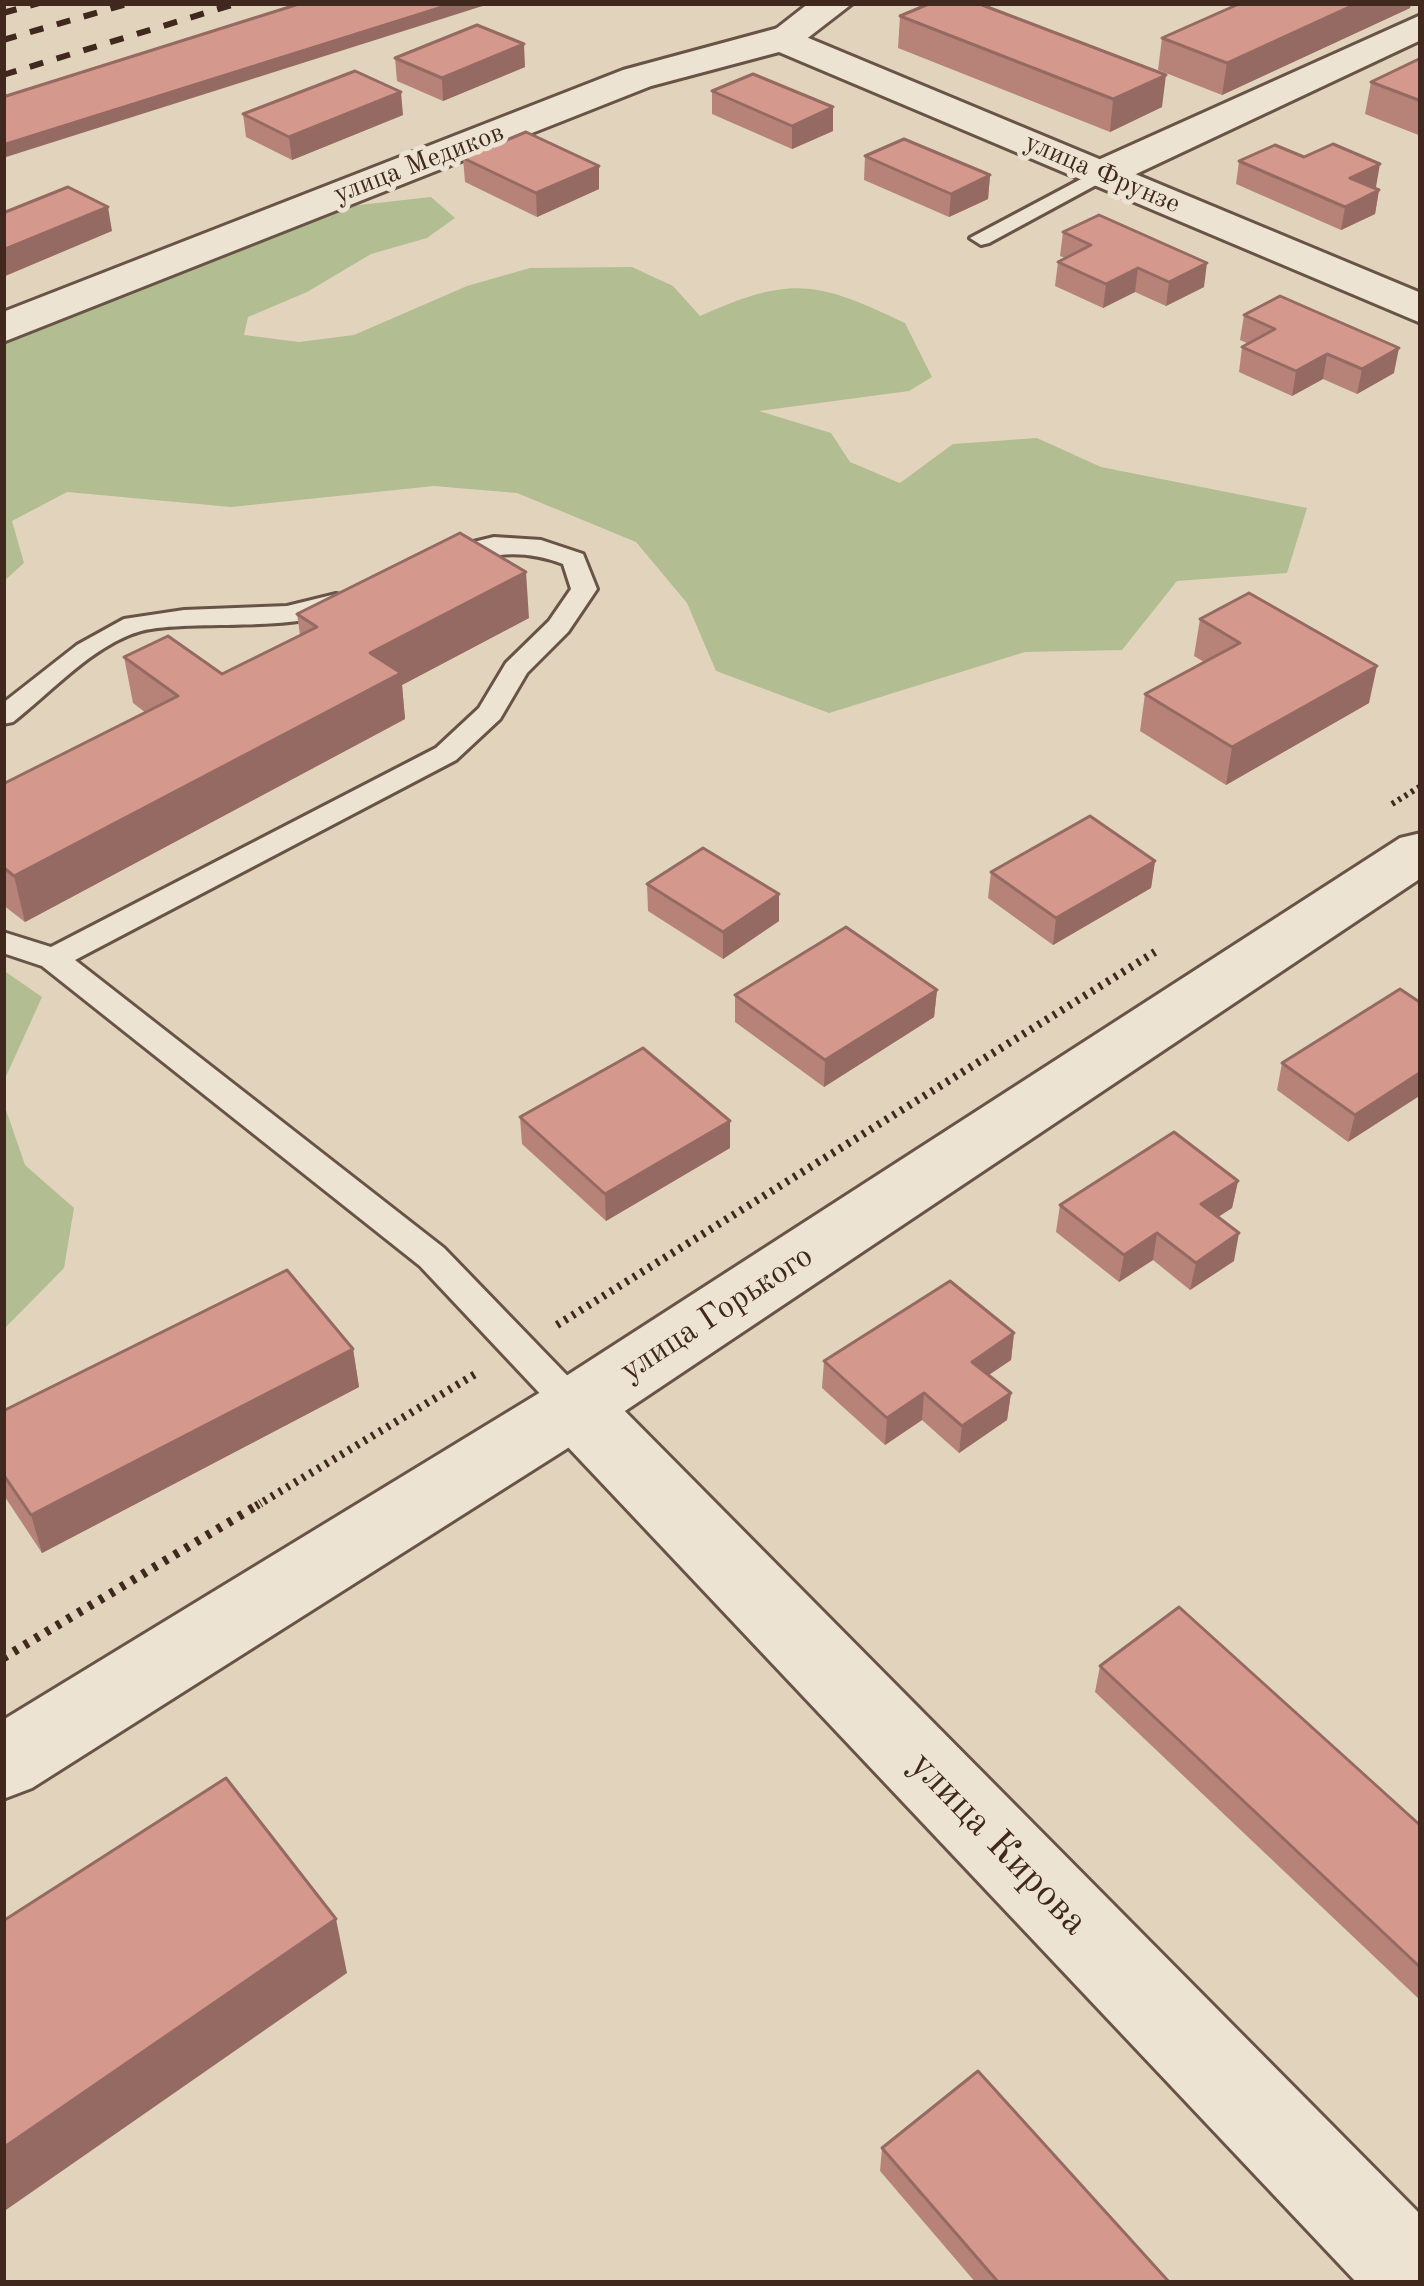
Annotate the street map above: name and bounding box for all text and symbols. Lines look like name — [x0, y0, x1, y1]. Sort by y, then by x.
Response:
street label: улица Медиков — [329, 117, 509, 211]
street label: улица Фрунзе — [1019, 127, 1185, 221]
street label: улица Горького — [613, 1237, 821, 1391]
street label: улица Кирова — [899, 1742, 1097, 1946]

